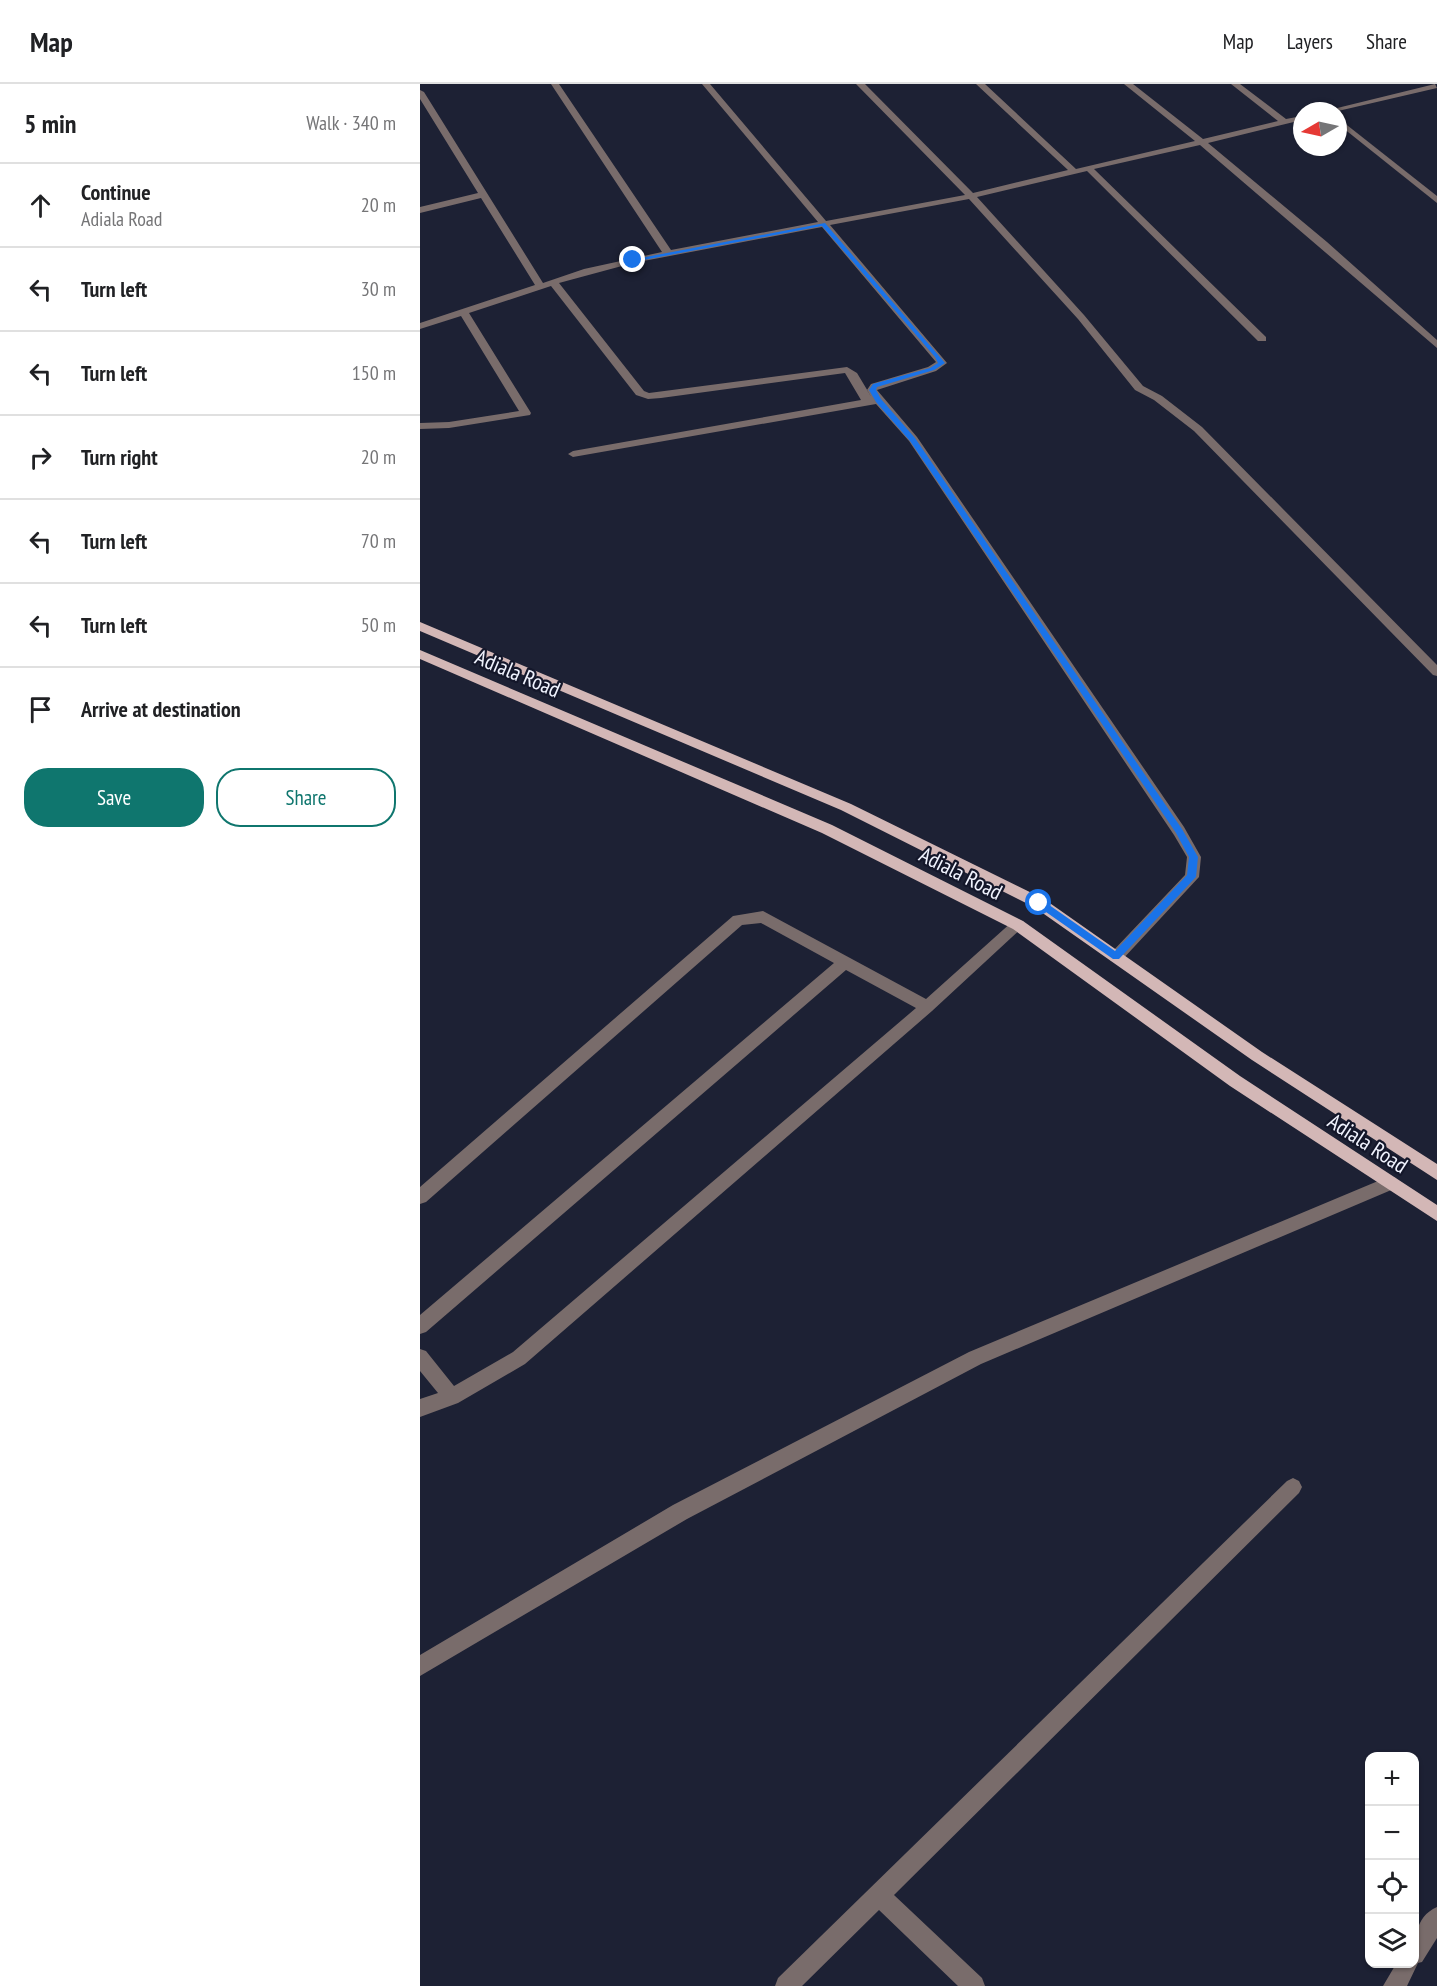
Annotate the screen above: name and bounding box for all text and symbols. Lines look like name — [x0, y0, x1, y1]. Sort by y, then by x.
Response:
text: Map — [30, 23, 73, 60]
text: Map — [1223, 28, 1254, 55]
text: Layers — [1287, 28, 1333, 55]
text: Share — [1366, 28, 1407, 55]
north arrow — [1293, 102, 1347, 156]
text: 5 min — [24, 107, 77, 140]
text: Walk · 340 m — [306, 110, 396, 136]
text: Continue — [81, 178, 151, 206]
icon: ahead — [24, 189, 57, 222]
text: 20 m — [361, 192, 396, 218]
text: Adiala Road — [81, 206, 162, 232]
route end — [619, 246, 645, 272]
icon: left — [24, 273, 57, 306]
text: Turn left — [81, 275, 147, 303]
text: 30 m — [361, 276, 396, 302]
icon: left — [24, 357, 57, 390]
text: Turn left — [81, 359, 147, 387]
text: 150 m — [352, 360, 396, 386]
icon: right — [24, 441, 57, 474]
text: Turn right — [81, 443, 158, 471]
text: 20 m — [361, 444, 396, 470]
icon: left — [24, 525, 57, 558]
text: Turn left — [81, 527, 147, 555]
text: 70 m — [361, 528, 396, 554]
icon: left — [24, 609, 57, 642]
text: Turn left — [81, 611, 147, 639]
text: 50 m — [361, 612, 396, 638]
street label: Adiala Road — [471, 643, 565, 703]
icon: arrive — [24, 693, 57, 726]
text: Arrive at destination — [81, 695, 241, 723]
button: Save — [24, 768, 204, 827]
button: Share — [216, 768, 396, 827]
street label: Adiala Road — [915, 840, 1007, 906]
route start — [1025, 889, 1051, 915]
street label: Adiala Road — [1323, 1107, 1413, 1179]
map controls — [1365, 1752, 1419, 1968]
button: + — [1365, 1752, 1419, 1806]
button: − — [1365, 1806, 1419, 1860]
button: locate — [1365, 1860, 1419, 1914]
button: layers — [1365, 1914, 1419, 1968]

